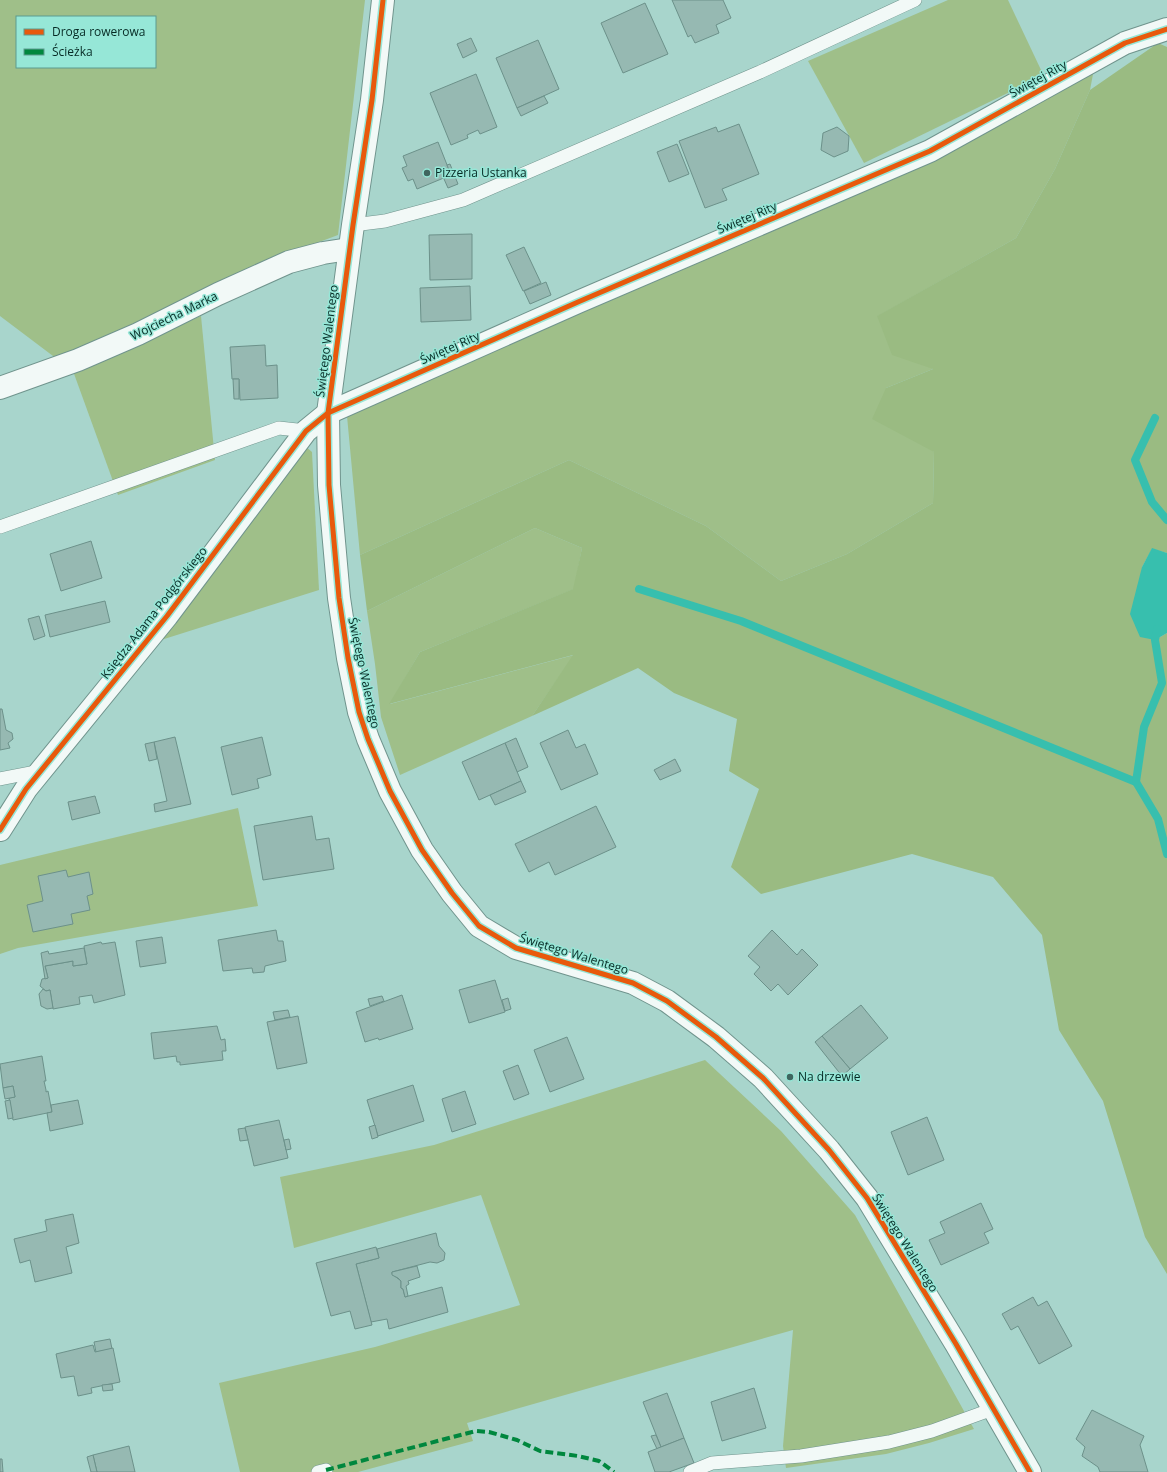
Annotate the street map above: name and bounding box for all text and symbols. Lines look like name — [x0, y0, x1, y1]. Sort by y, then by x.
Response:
legend — [16, 16, 156, 68]
text: Droga rowerowa — [52, 23, 145, 40]
text: Ścieżka — [52, 43, 93, 60]
street label: Świętej Rity — [1006, 55, 1071, 101]
place label: Pizzeria Ustanka — [435, 164, 527, 181]
marker: Pizzeria Ustanka — [422, 168, 432, 178]
street label: Świętej Rity — [714, 197, 780, 238]
street label: Świętego Walentego — [311, 284, 342, 398]
street label: Wojciecha Marka — [127, 287, 220, 344]
street label: Świętej Rity — [417, 326, 483, 368]
street label: Księdza Adama Podgórskiego — [96, 543, 211, 683]
street label: Świętego Walentego — [344, 616, 385, 730]
street label: Świętego Walentego — [518, 929, 631, 978]
place label: Na drzewie — [798, 1068, 861, 1085]
marker: Na drzewie — [785, 1072, 795, 1082]
street label: Świętego Walentego — [868, 1190, 943, 1295]

